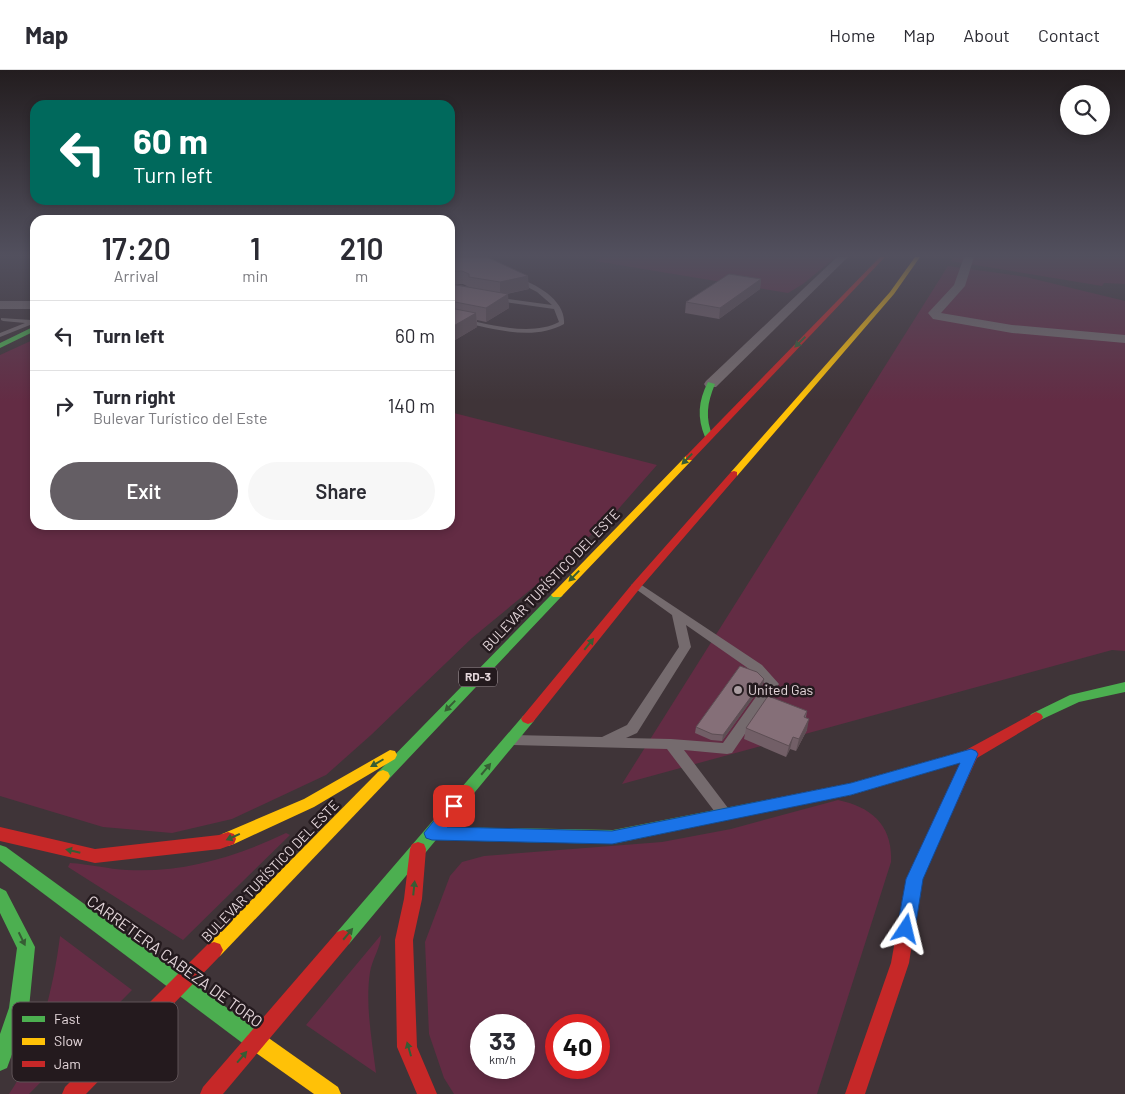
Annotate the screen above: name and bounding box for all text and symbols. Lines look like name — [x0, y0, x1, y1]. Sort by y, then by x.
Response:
text: Map — [25, 20, 68, 49]
text: Home — [829, 24, 875, 46]
text: Map — [903, 24, 935, 46]
text: About — [963, 24, 1010, 46]
text: Contact — [1038, 24, 1100, 46]
map controls — [1060, 85, 1110, 135]
button: search — [1060, 85, 1110, 135]
text: 60 m — [133, 119, 208, 161]
icon: left — [50, 120, 115, 185]
text: Turn left — [133, 161, 213, 187]
text: 17:20 — [101, 230, 171, 266]
text: 1 — [250, 230, 261, 266]
text: 210 — [340, 230, 384, 266]
text: Arrival — [114, 266, 159, 285]
text: min — [242, 266, 268, 285]
text: m — [355, 266, 368, 285]
icon: left — [50, 322, 78, 350]
text: Turn left — [93, 324, 164, 347]
text: 60 m — [395, 324, 435, 347]
one-way arrow — [794, 336, 806, 348]
text: Turn right — [93, 385, 175, 408]
icon: right — [50, 392, 78, 420]
text: 140 m — [388, 394, 435, 417]
text: Bulevar Turístico del Este — [93, 408, 268, 427]
one-way arrow — [681, 453, 693, 465]
button: Exit — [50, 462, 238, 520]
button: Share — [248, 462, 435, 520]
street label: BULEVAR TURÍSTICO DEL ESTE — [478, 505, 623, 654]
one-way arrow — [569, 570, 581, 582]
one-way arrow — [584, 637, 595, 650]
road number: RD-3 — [459, 668, 497, 686]
place label: United Gas — [748, 681, 814, 698]
marker: United Gas — [732, 684, 744, 696]
one-way arrow — [444, 700, 456, 712]
one-way arrow — [371, 758, 384, 767]
one-way arrow — [480, 763, 491, 775]
pin — [433, 785, 475, 827]
icon: arrive — [440, 792, 468, 820]
street label: BULEVAR TURÍSTICO DEL ESTE — [197, 796, 342, 945]
one-way arrow — [226, 833, 240, 841]
one-way arrow — [65, 847, 81, 855]
one-way arrow — [411, 880, 419, 896]
street label: CARRETERA CABEZA DE TORO — [84, 890, 267, 1031]
position arrow — [879, 902, 931, 954]
one-way arrow — [342, 927, 353, 940]
one-way arrow — [18, 932, 26, 947]
legend — [12, 1002, 178, 1082]
text: Fast — [54, 1010, 80, 1027]
speed limit sign: 40 — [545, 1014, 610, 1079]
text: 33 — [489, 1025, 516, 1055]
text: Slow — [54, 1032, 83, 1049]
one-way arrow — [404, 1041, 412, 1056]
one-way arrow — [236, 1051, 247, 1063]
text: km/h — [489, 1052, 516, 1066]
text: Jam — [54, 1055, 81, 1072]

